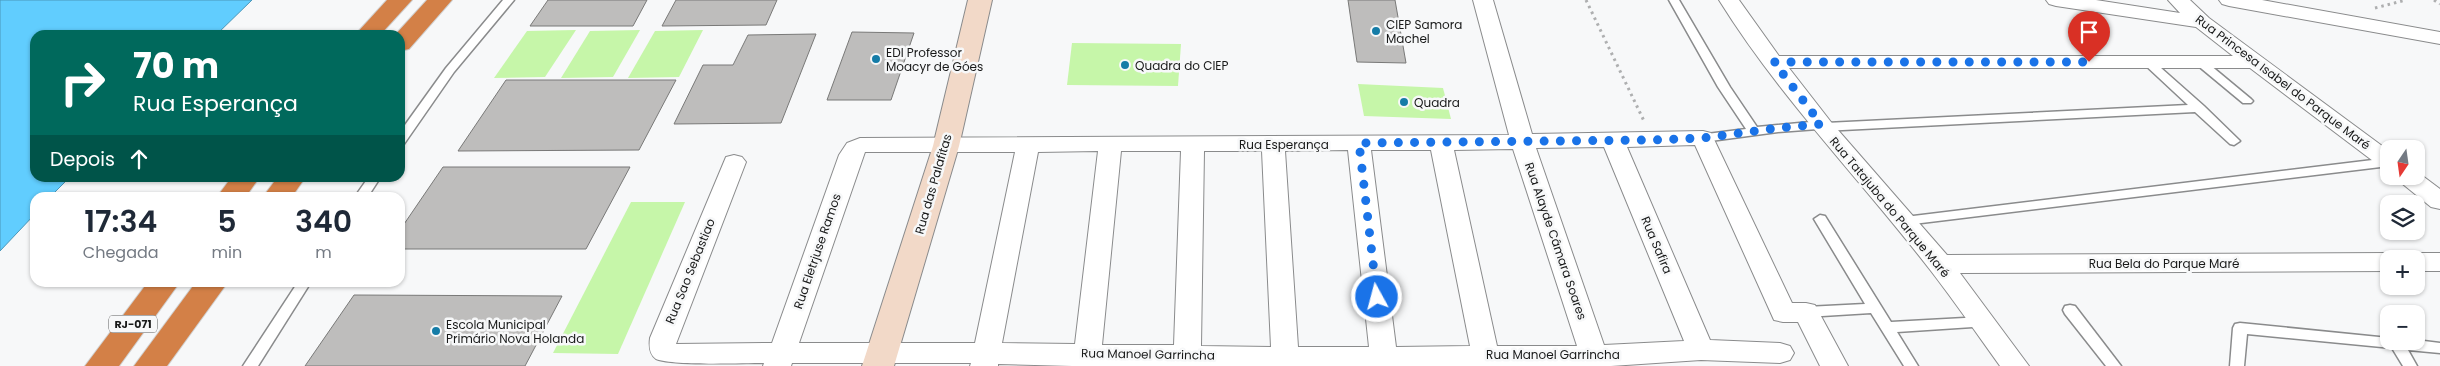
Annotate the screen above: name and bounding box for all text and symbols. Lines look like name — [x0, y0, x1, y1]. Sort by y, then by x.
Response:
pin — [2068, 11, 2110, 62]
street label: Rua Princesa Isabel do Parque Maré — [2192, 11, 2374, 153]
place label: CIEP Samora Machel — [1386, 16, 1462, 47]
icon: arrive — [2075, 18, 2103, 46]
marker: CIEP Samora Machel — [1370, 25, 1382, 37]
text: 70 m — [133, 41, 219, 90]
place label: EDI Professor Moacyr de Góes — [886, 44, 983, 75]
icon: right — [50, 50, 115, 115]
marker: EDI Professor Moacyr de Góes — [870, 53, 882, 65]
place label: Quadra do CIEP — [1135, 57, 1229, 74]
marker: Quadra do CIEP — [1119, 59, 1131, 71]
text: Rua Esperança — [133, 88, 298, 119]
place label: Quadra — [1414, 94, 1460, 111]
marker: Quadra — [1398, 96, 1410, 108]
street label: Rua das Palafitas — [911, 132, 955, 236]
street label: Rua Tatajuba do Parque Maré — [1826, 133, 1954, 281]
street label: Rua Esperança — [1239, 136, 1329, 153]
north arrow — [2380, 140, 2425, 185]
map controls — [2380, 140, 2425, 350]
icon: ahead — [125, 145, 153, 173]
text: Depois — [50, 146, 115, 173]
street label: Rua Alayde Câmara Soares — [1521, 160, 1591, 322]
street label: Rua Eletrjuse Ramos — [789, 191, 845, 311]
button: layers — [2380, 195, 2425, 240]
text: 17:34 — [84, 200, 157, 243]
text: 5 — [217, 200, 236, 243]
text: 340 — [295, 200, 352, 243]
street label: Rua Safira — [1637, 214, 1677, 276]
street label: Rua Sao Sebastiao — [661, 215, 719, 326]
text: Chegada — [83, 241, 159, 264]
text: min — [211, 241, 242, 264]
text: m — [315, 241, 332, 264]
button: + — [2380, 250, 2425, 295]
street label: Rua Bela do Parque Maré — [2089, 255, 2239, 272]
position arrow — [1350, 270, 1402, 322]
button: − — [2380, 305, 2425, 350]
road number: RJ-071 — [109, 316, 157, 332]
place label: Escola Municipal Primário Nova Holanda — [446, 316, 584, 347]
marker: Escola Municipal Primário Nova Holanda — [430, 325, 442, 337]
street label: Rua Manoel Garrincha — [1081, 344, 1215, 364]
street label: Rua Manoel Garrincha — [1486, 346, 1620, 363]

